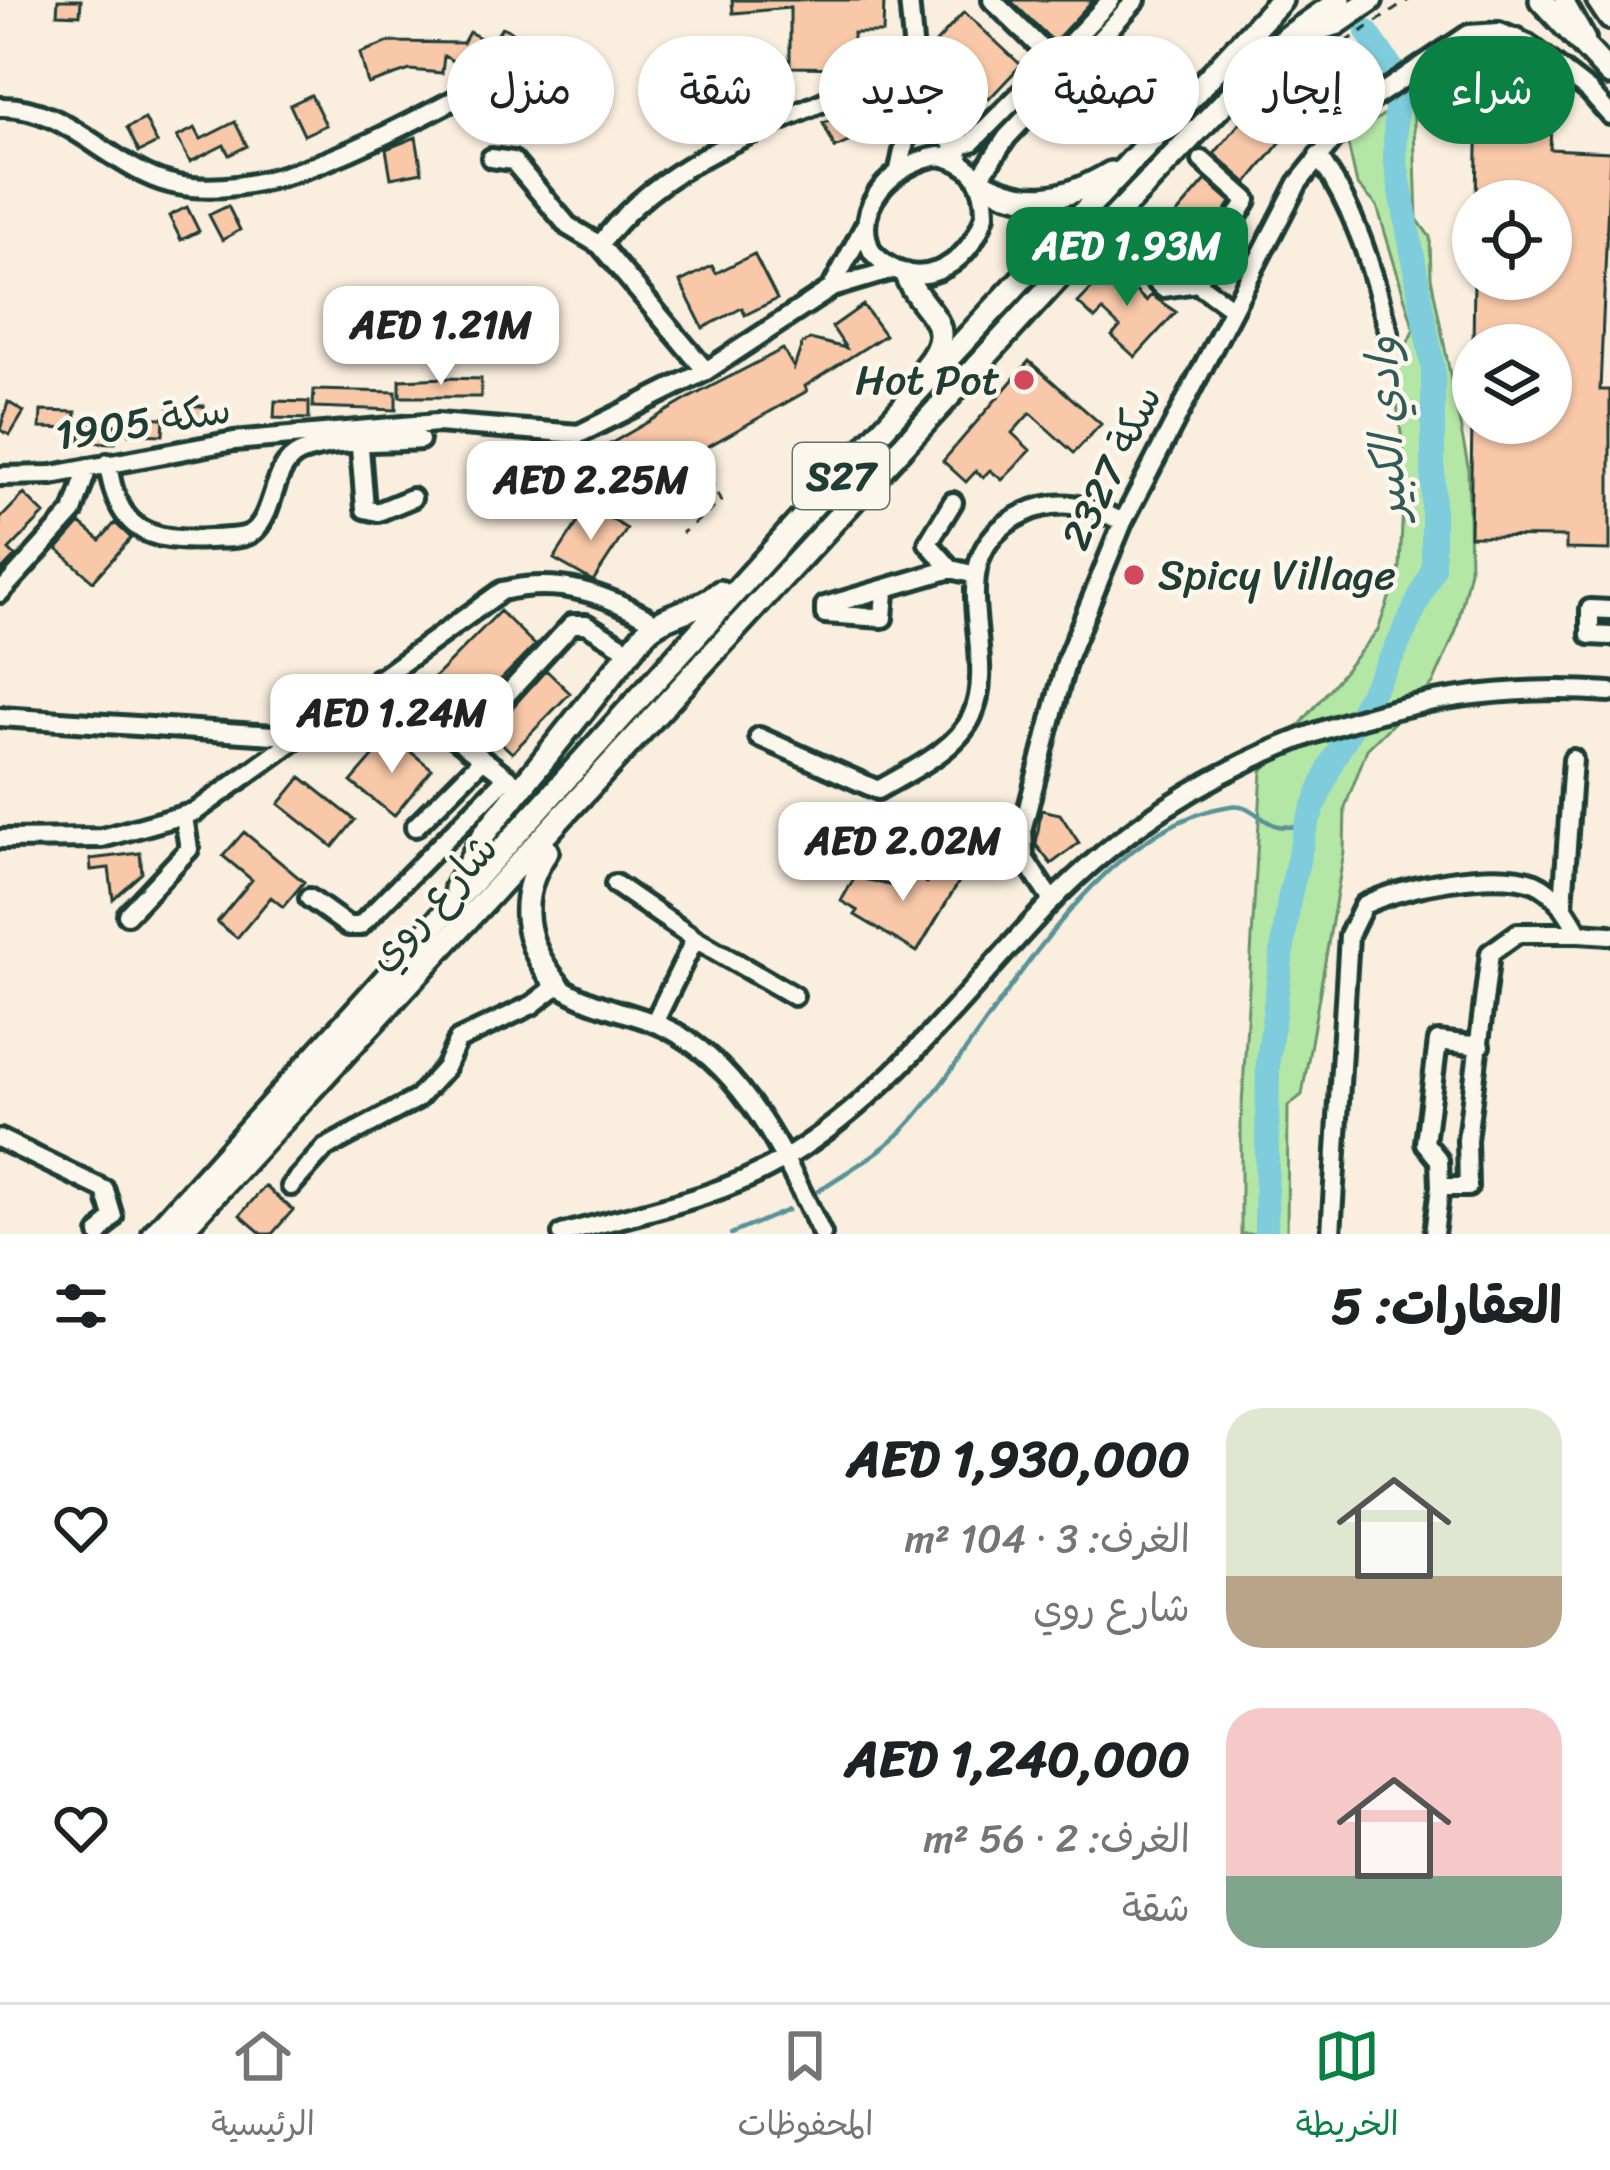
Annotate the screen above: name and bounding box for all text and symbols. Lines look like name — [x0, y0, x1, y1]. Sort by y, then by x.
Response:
chip: منزل — [447, 36, 614, 144]
chip: شقة — [638, 36, 795, 144]
chip: جديد — [819, 36, 988, 144]
chip: تصفية — [1012, 36, 1199, 144]
chip: إيجار — [1223, 36, 1385, 144]
chip: شراء — [1409, 36, 1575, 144]
map controls — [1452, 180, 1572, 444]
button: locate — [1452, 180, 1572, 300]
pin: AED 1.93M — [990, 207, 1264, 309]
text: AED 1.93M — [1033, 211, 1221, 280]
pin: AED 1.21M — [304, 286, 578, 388]
text: AED 1.21M — [350, 290, 532, 359]
button: layers — [1452, 324, 1572, 444]
water label: وادي الكبير — [1341, 334, 1431, 526]
place label: Hot Pot — [855, 343, 1000, 417]
marker: Hot Pot — [1011, 367, 1037, 393]
street label: سكة 2327 — [1039, 371, 1183, 563]
street label: سكة 1905 — [50, 372, 236, 472]
pin: AED 2.25M — [454, 441, 728, 543]
road number: S27 — [793, 443, 889, 509]
text: AED 2.25M — [494, 445, 688, 514]
place label: Spicy Village — [1158, 538, 1396, 612]
marker: Spicy Village — [1121, 562, 1147, 588]
pin: AED 1.24M — [255, 674, 529, 776]
text: AED 1.24M — [297, 678, 487, 747]
pin: AED 2.02M — [766, 802, 1040, 904]
text: AED 2.02M — [805, 806, 1001, 875]
street label: شارع روي — [347, 815, 517, 989]
text: العقارات: 5 — [1331, 1261, 1562, 1351]
icon: filters — [48, 1273, 114, 1339]
text: AED 1,930,000 — [847, 1414, 1190, 1504]
icon: home — [1322, 1456, 1466, 1600]
icon: heart — [48, 1495, 114, 1561]
text: الغرف: 3 · 104 m² — [905, 1504, 1190, 1573]
text: شارع روي — [1033, 1573, 1190, 1642]
text: AED 1,240,000 — [845, 1714, 1190, 1804]
icon: home — [1322, 1756, 1466, 1900]
icon: heart — [48, 1795, 114, 1861]
text: الغرف: 2 · 56 m² — [923, 1804, 1190, 1873]
text: شقة — [1122, 1873, 1190, 1942]
tab: الرئيسية — [211, 2023, 315, 2153]
tab: المحفوظات — [737, 2023, 873, 2153]
tab: الخريطة — [1296, 2023, 1399, 2153]

